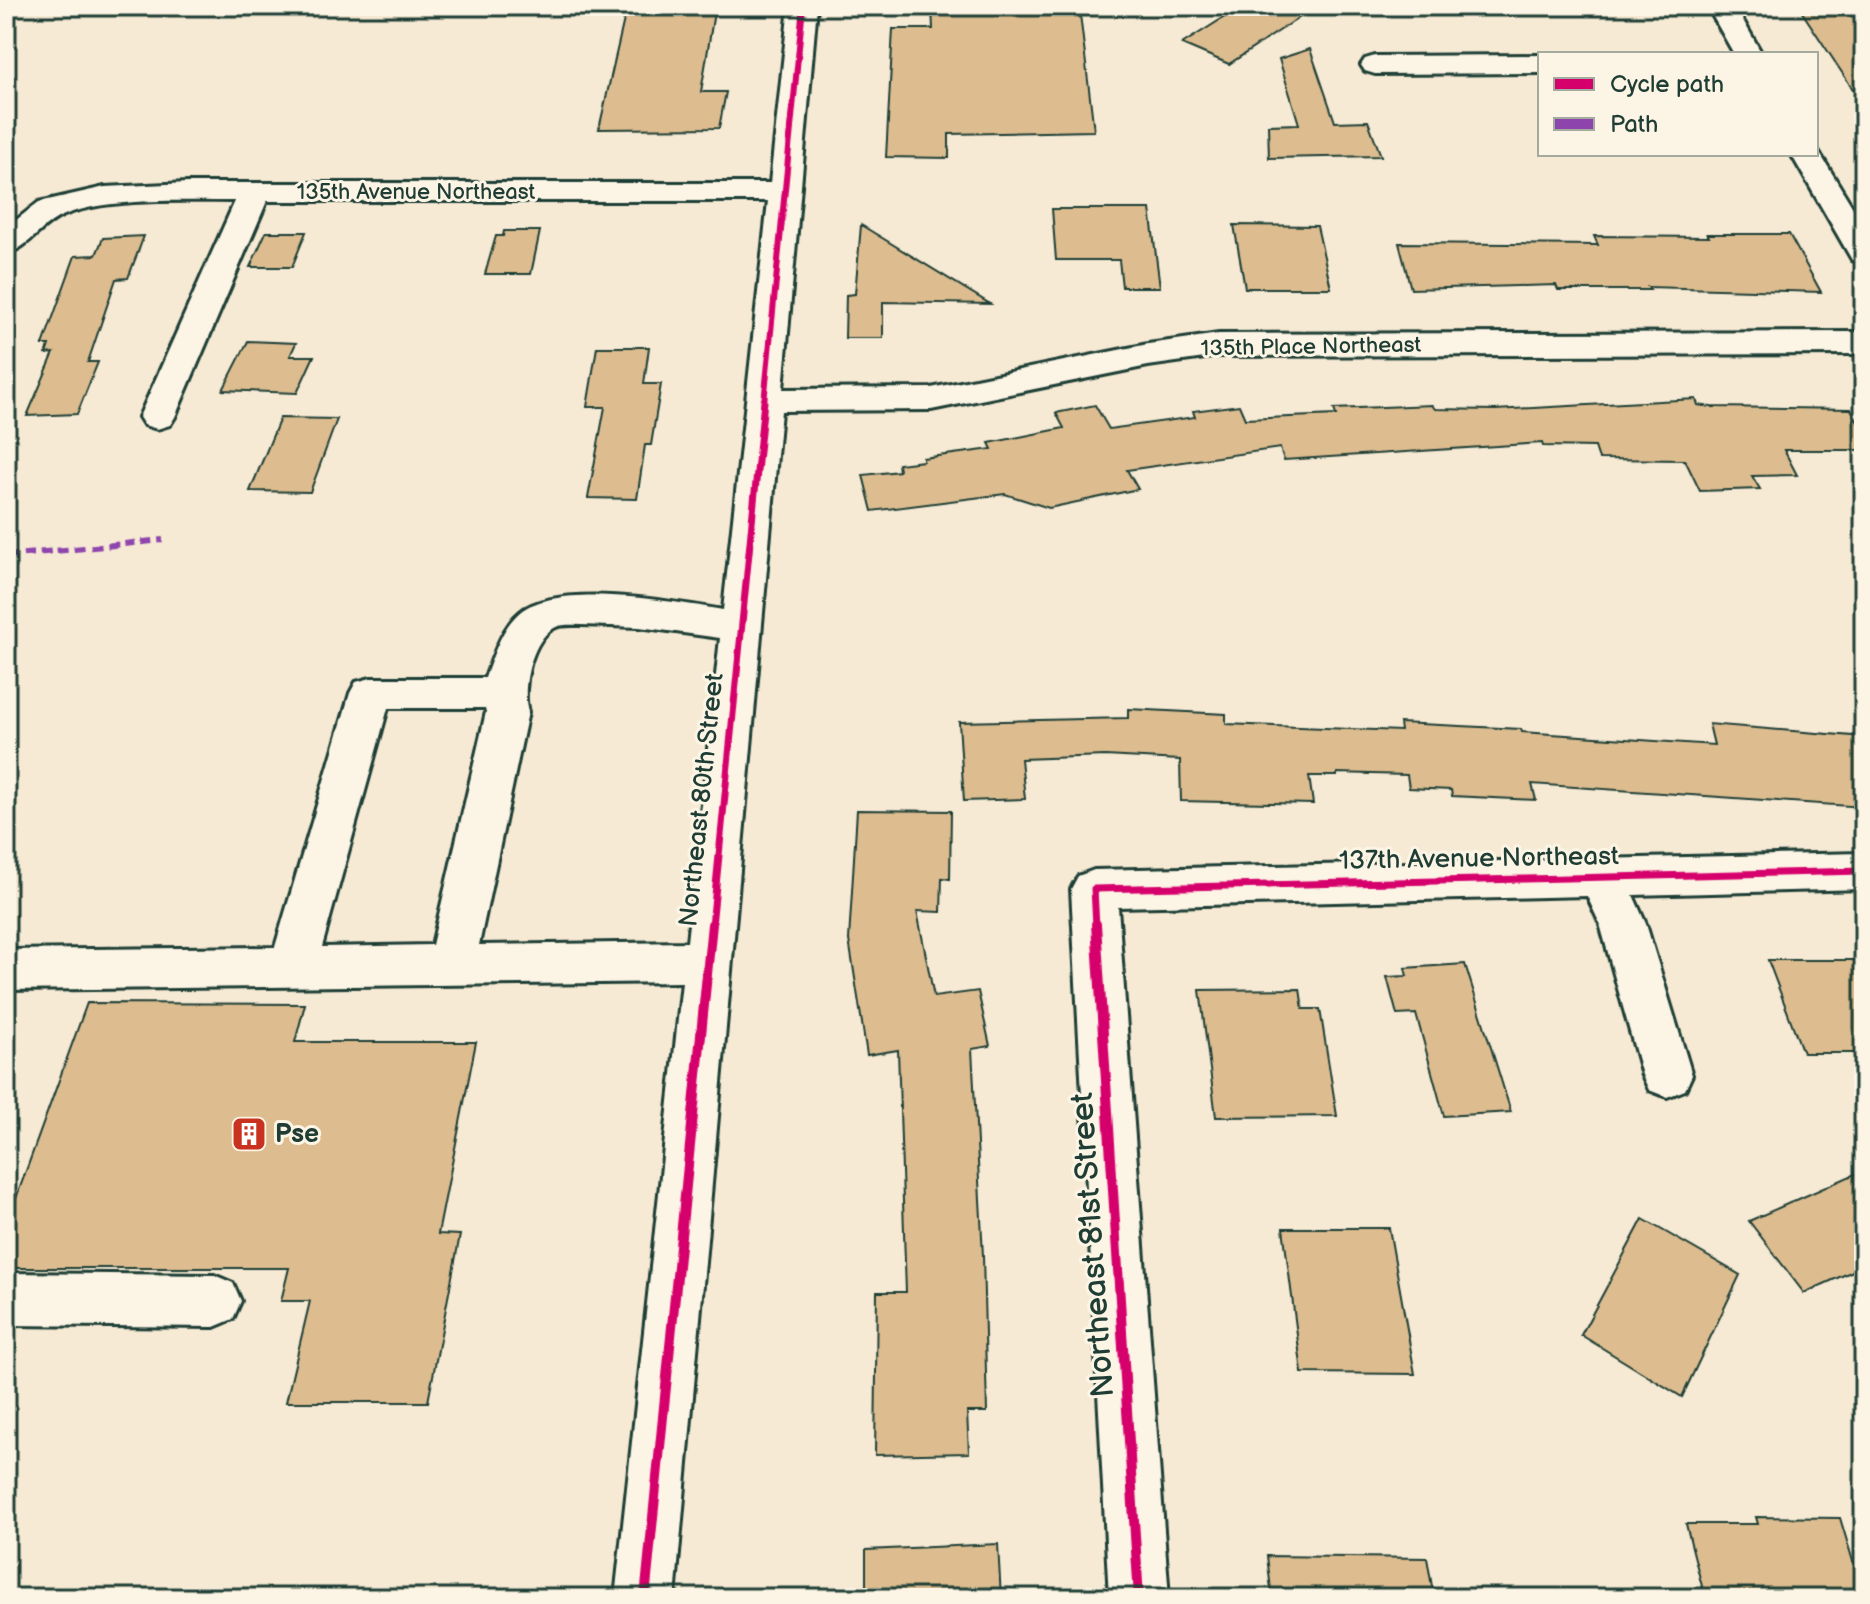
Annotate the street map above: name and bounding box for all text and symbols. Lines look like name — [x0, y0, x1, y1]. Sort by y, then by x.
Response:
legend — [1538, 52, 1818, 156]
text: Cycle path — [1610, 70, 1724, 99]
text: Path — [1610, 110, 1658, 139]
street label: 135th Avenue Northeast — [297, 179, 536, 206]
street label: 135th Place Northeast — [1201, 332, 1422, 362]
street label: Northeast 80th Street — [673, 672, 731, 928]
street label: 137th Avenue Northeast — [1339, 841, 1619, 877]
street label: Northeast 81st Street — [1063, 1091, 1123, 1399]
building icon: Pse — [230, 1115, 268, 1153]
place label: Pse — [275, 1119, 319, 1150]

